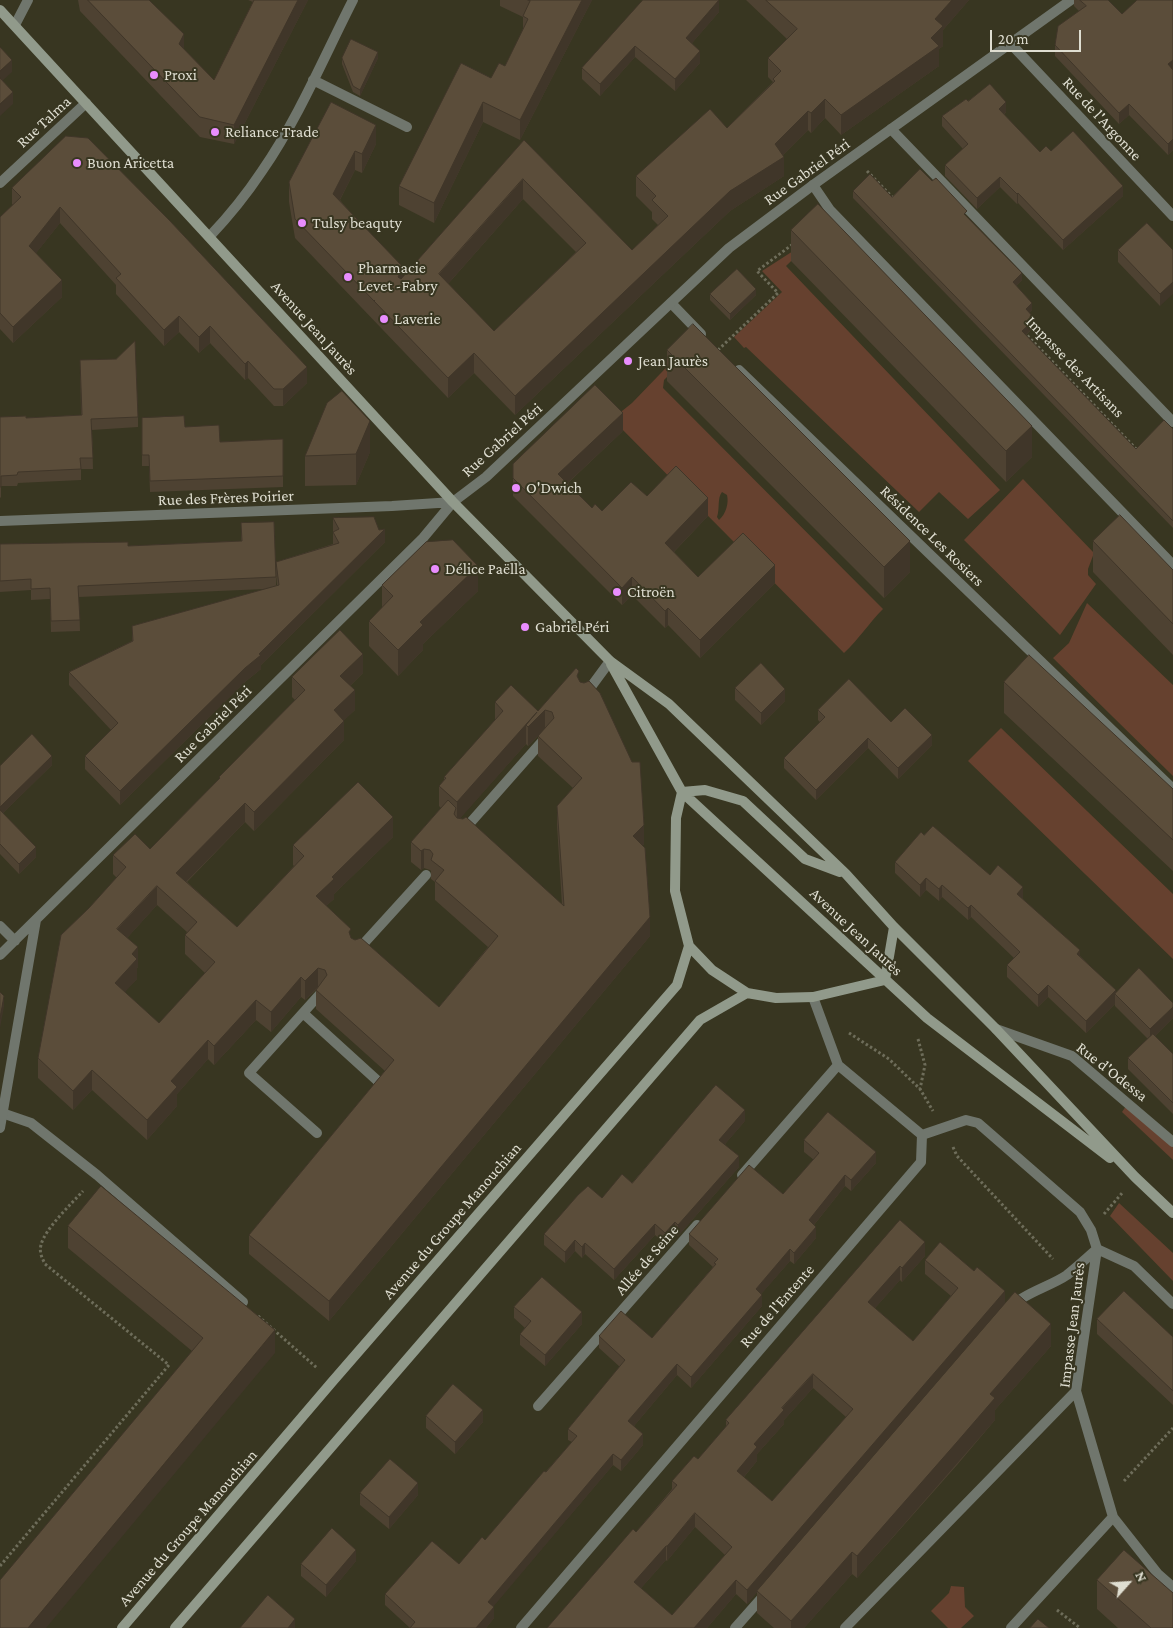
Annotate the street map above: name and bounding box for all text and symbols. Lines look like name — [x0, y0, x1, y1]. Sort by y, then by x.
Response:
scale bar — [993, 20, 1084, 52]
text: 20 m — [998, 31, 1029, 47]
place label: Proxi — [164, 65, 197, 85]
marker: Proxi — [148, 69, 160, 81]
street label: Rue de l'Argonne — [1058, 73, 1146, 165]
street label: Rue Talma — [13, 92, 75, 152]
place label: Reliance Trade — [225, 122, 319, 142]
marker: Reliance Trade — [209, 126, 221, 138]
street label: Rue Gabriel Péri — [760, 134, 854, 210]
place label: Buon Aricetta — [87, 153, 174, 173]
marker: Buon Aricetta — [71, 157, 83, 169]
place label: Tulsy beaquty — [312, 213, 402, 233]
marker: Tulsy beaquty — [296, 217, 308, 229]
place label: Pharmacie Levet -Fabry — [358, 258, 438, 296]
marker: Pharmacie Levet -Fabry — [342, 271, 354, 283]
street label: Avenue Jean Jaurès — [267, 277, 361, 379]
place label: Laverie — [394, 309, 440, 329]
street label: Impasse des Artisans — [1022, 312, 1128, 422]
marker: Laverie — [378, 313, 390, 325]
place label: Jean Jaurès — [638, 351, 708, 371]
marker: Jean Jaurès — [622, 355, 634, 367]
street label: Rue Gabriel Péri — [458, 399, 546, 481]
place label: O'Dwich — [526, 478, 582, 498]
street label: Résidence Les Rosiers — [876, 481, 988, 591]
marker: O'Dwich — [510, 482, 522, 494]
street label: Rue des Frères Poirier — [158, 486, 294, 510]
place label: Délice Paëlla — [445, 559, 526, 579]
marker: Délice Paëlla — [429, 563, 441, 575]
place label: Citroën — [627, 582, 675, 602]
marker: Citroën — [611, 586, 623, 598]
place label: Gabriel Péri — [535, 617, 609, 637]
marker: Gabriel Péri — [519, 621, 531, 633]
street label: Rue Gabriel Péri — [170, 681, 256, 767]
street label: Avenue Jean Jaurès — [806, 884, 906, 980]
street label: Rue d'Odessa — [1072, 1038, 1152, 1106]
street label: Avenue du Groupe Manouchian — [379, 1139, 525, 1303]
street label: Allée de Seine — [611, 1221, 683, 1299]
street label: Rue de l'Entente — [736, 1261, 818, 1351]
street label: Impasse Jean Jaurès — [1055, 1261, 1089, 1389]
street label: Avenue du Groupe Manouchian — [115, 1446, 261, 1610]
north arrow — [1103, 1558, 1153, 1608]
text: N — [1132, 1569, 1151, 1584]

